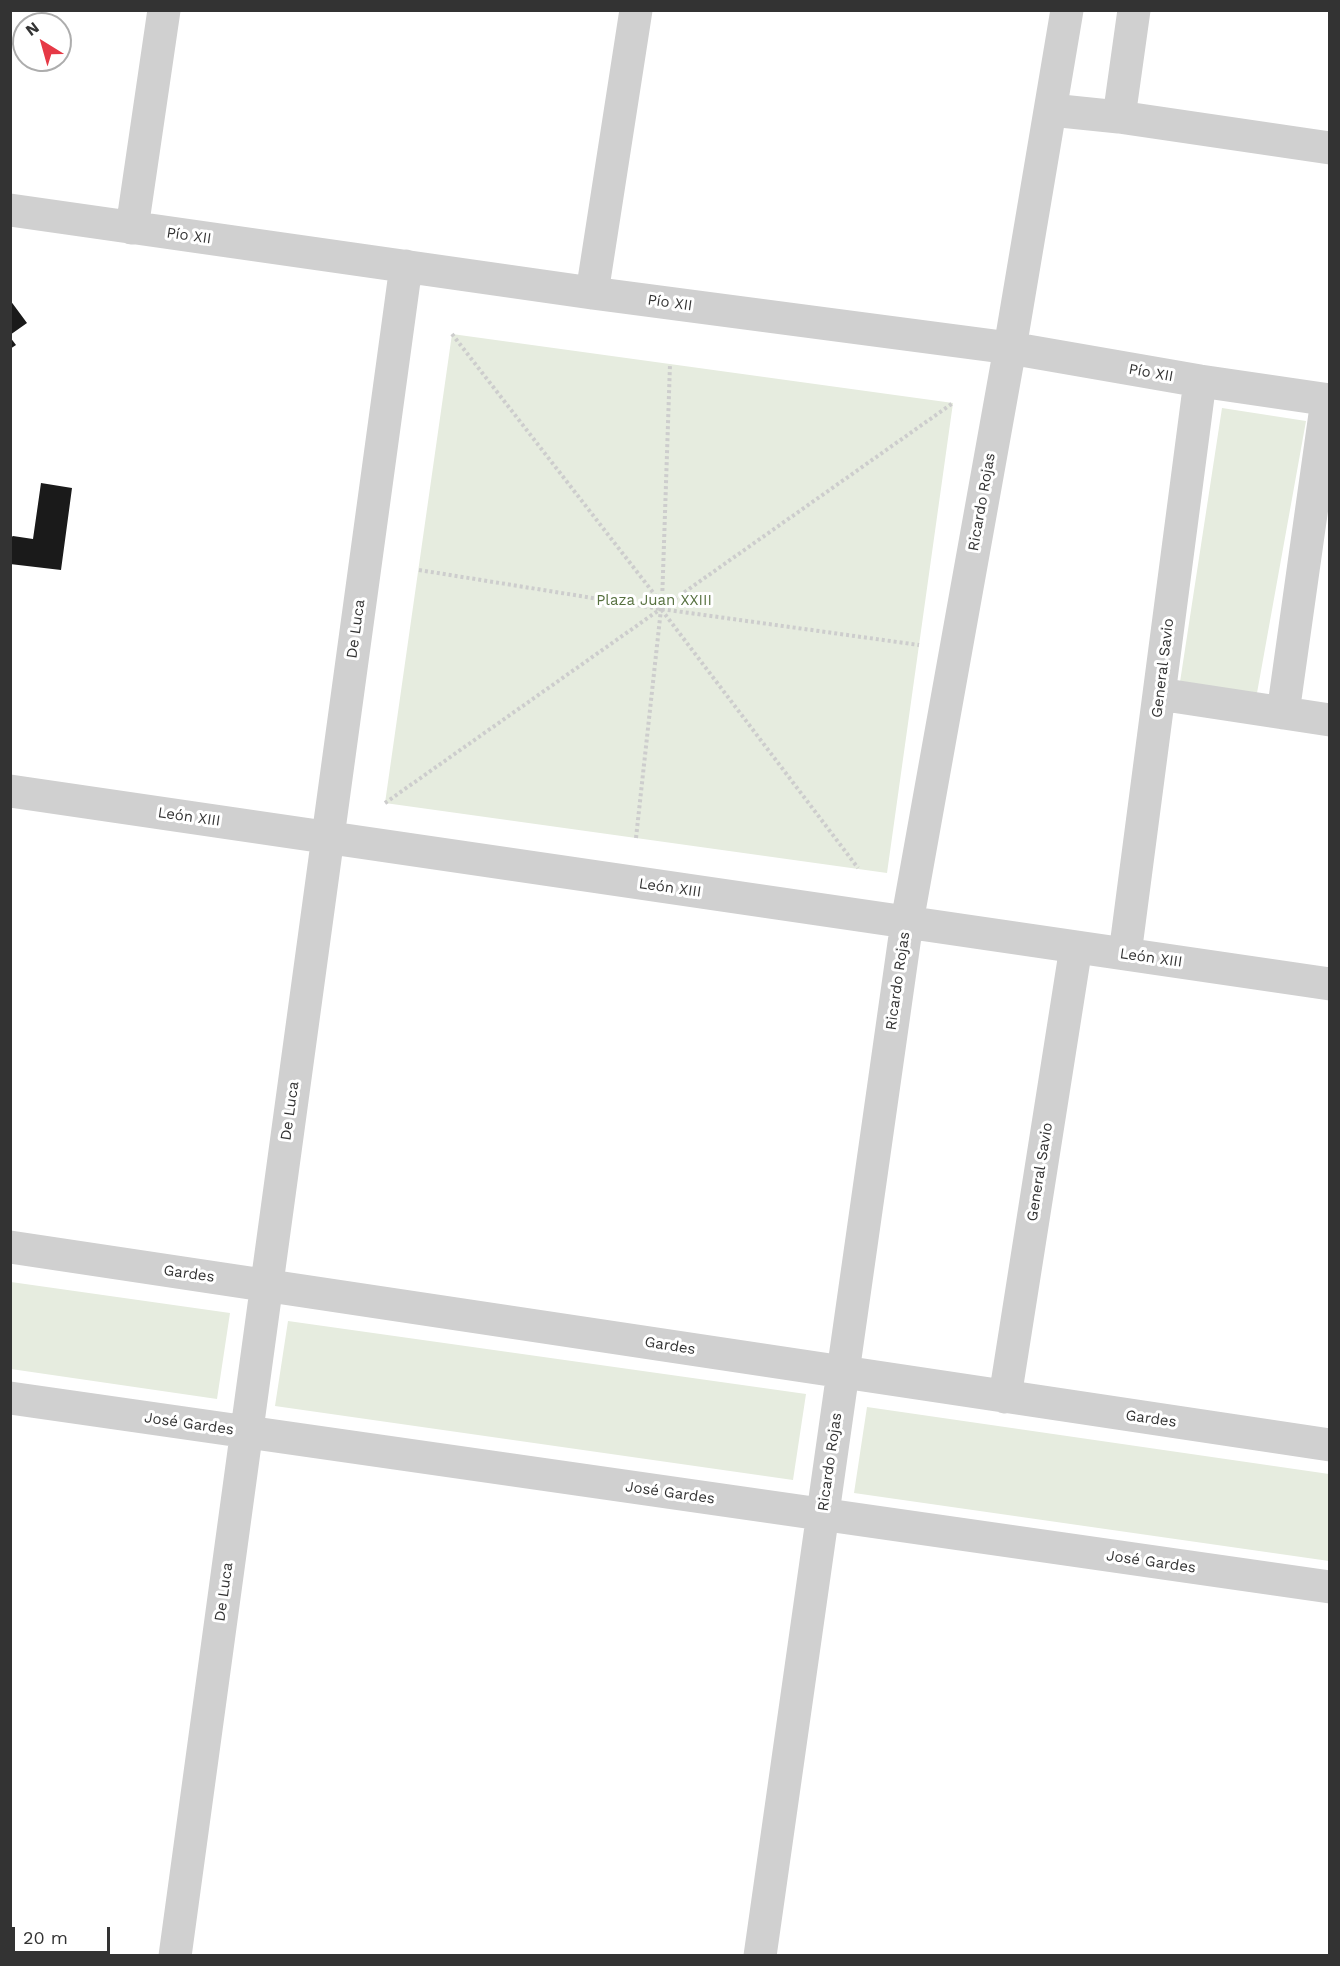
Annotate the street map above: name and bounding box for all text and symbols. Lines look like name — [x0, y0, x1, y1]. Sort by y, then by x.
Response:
north arrow — [12, 12, 72, 72]
text: N — [22, 18, 43, 40]
street label: Pío XII — [165, 224, 213, 248]
street label: Pío XII — [646, 291, 694, 315]
street label: Pío XII — [1127, 360, 1175, 386]
street label: Ricardo Rojas — [965, 452, 999, 552]
park label: Plaza Juan XXIII — [596, 592, 712, 610]
street label: De Luca — [343, 598, 369, 660]
street label: General Savio — [1148, 617, 1178, 719]
street label: León XIII — [156, 804, 222, 830]
street label: León XIII — [637, 875, 703, 901]
street label: Ricardo Rojas — [882, 931, 914, 1031]
street label: León XIII — [1118, 945, 1184, 971]
street label: De Luca — [277, 1080, 303, 1142]
street label: General Savio — [1023, 1121, 1057, 1223]
street label: Gardes — [162, 1262, 216, 1286]
street label: Gardes — [643, 1333, 697, 1359]
street label: Gardes — [1124, 1407, 1178, 1431]
street label: José Gardes — [143, 1409, 235, 1439]
street label: Ricardo Rojas — [814, 1412, 846, 1512]
street label: José Gardes — [624, 1478, 716, 1508]
street label: José Gardes — [1105, 1547, 1197, 1577]
street label: De Luca — [211, 1561, 237, 1623]
scale bar — [15, 1915, 112, 1953]
text: 20 m — [23, 1927, 68, 1948]

